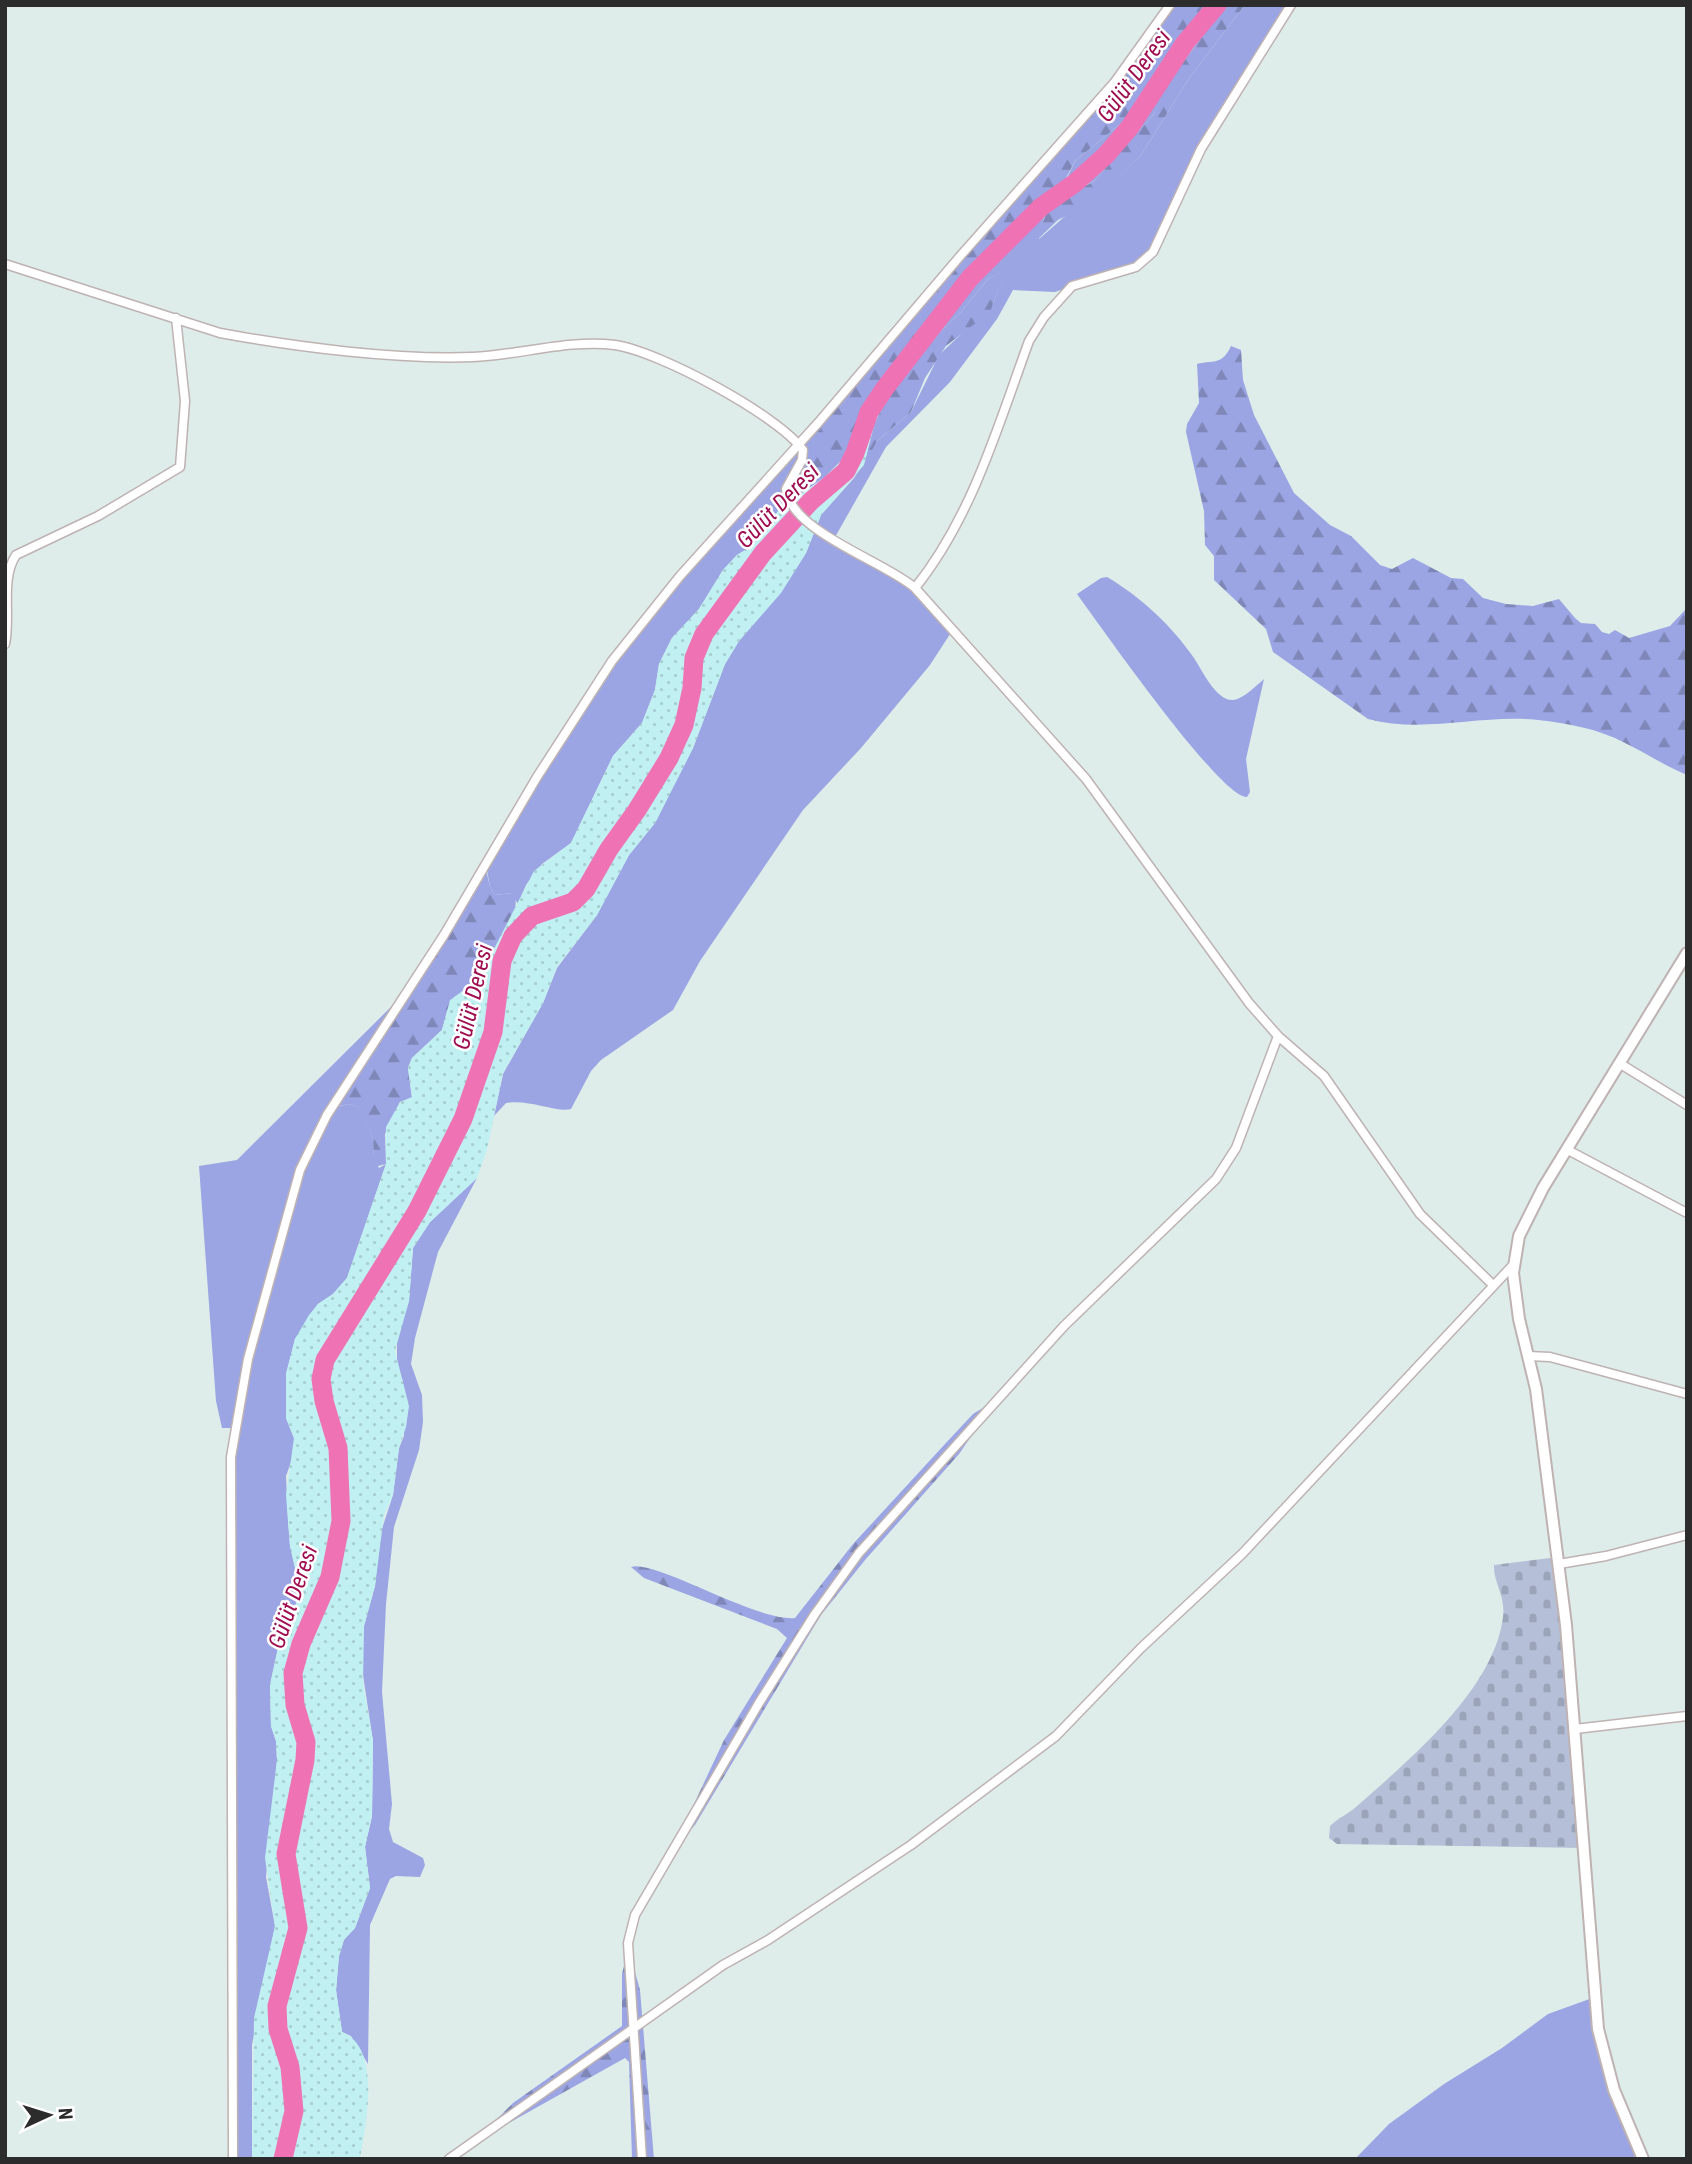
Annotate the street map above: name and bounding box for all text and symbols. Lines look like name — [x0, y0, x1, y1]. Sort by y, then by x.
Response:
water label: Gülüt Deresi — [1092, 24, 1177, 127]
water label: Gülüt Deresi — [731, 457, 826, 554]
water label: Gülüt Deresi — [448, 941, 498, 1052]
water label: Gülüt Deresi — [263, 1541, 324, 1652]
north arrow — [14, 2080, 84, 2150]
text: N — [54, 2107, 77, 2120]

